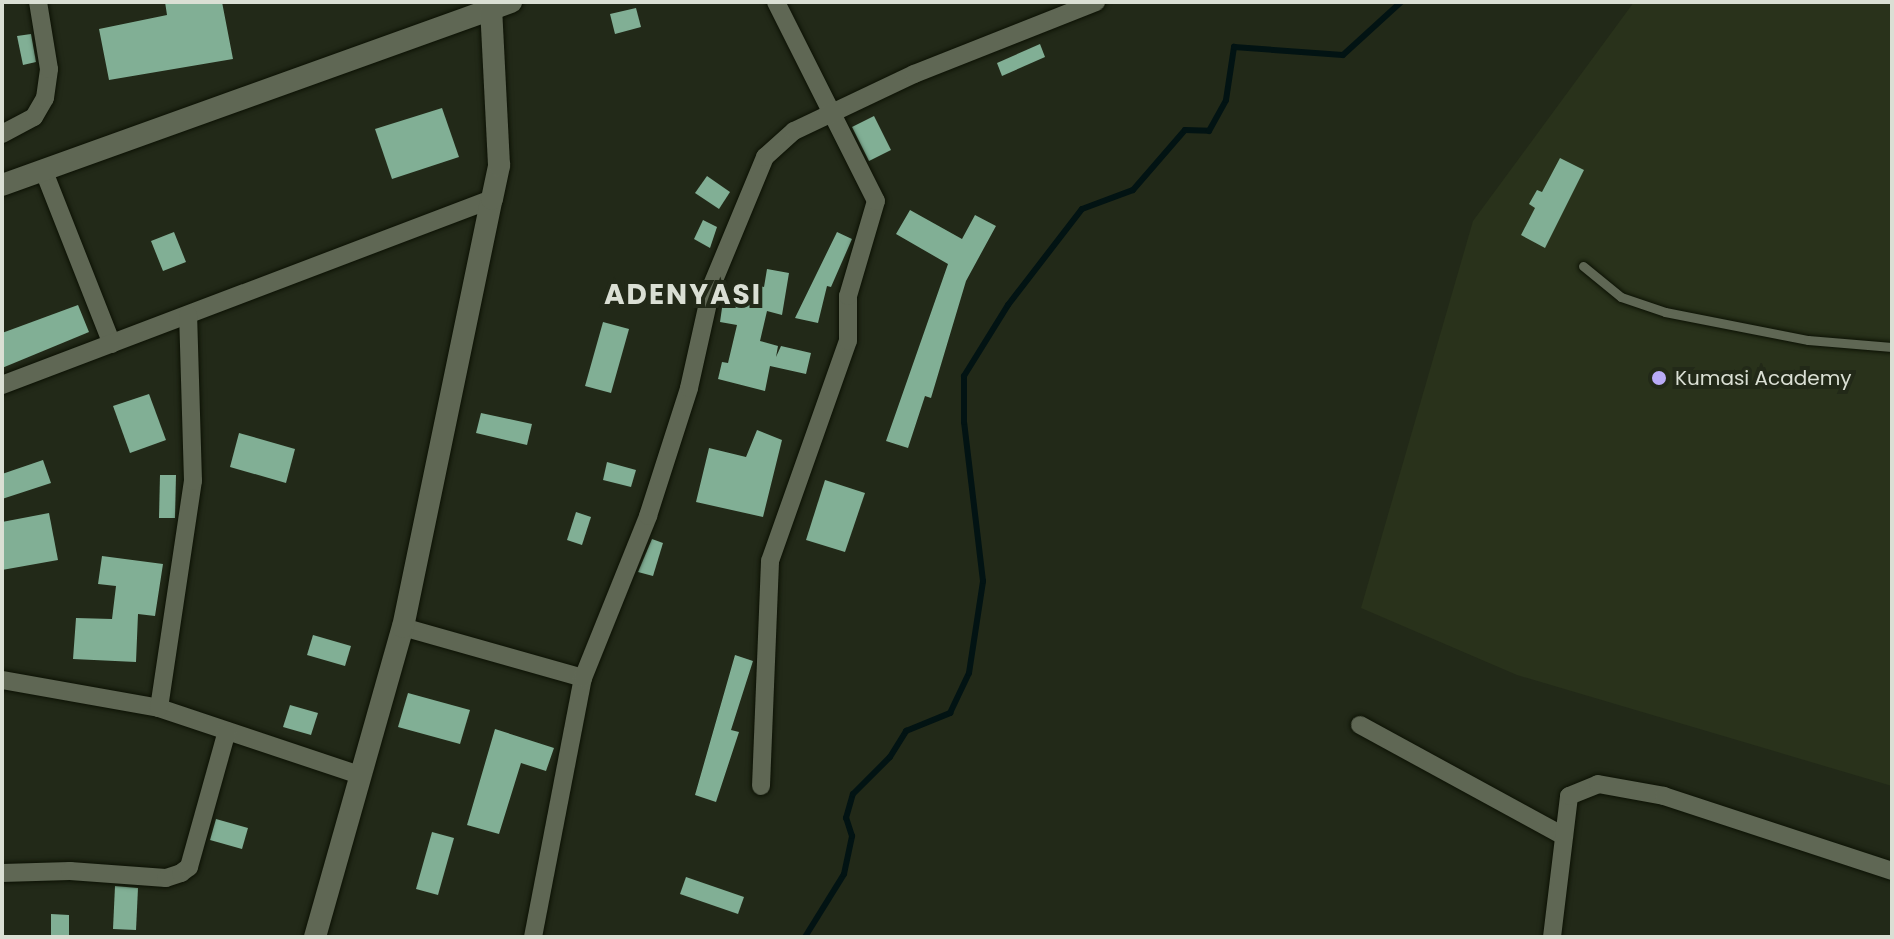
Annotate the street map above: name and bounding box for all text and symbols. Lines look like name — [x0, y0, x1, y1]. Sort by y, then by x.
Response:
district label: ADENYASI — [604, 278, 762, 312]
place label: Kumasi Academy — [1675, 366, 1852, 390]
marker: Kumasi Academy — [1650, 369, 1668, 387]

